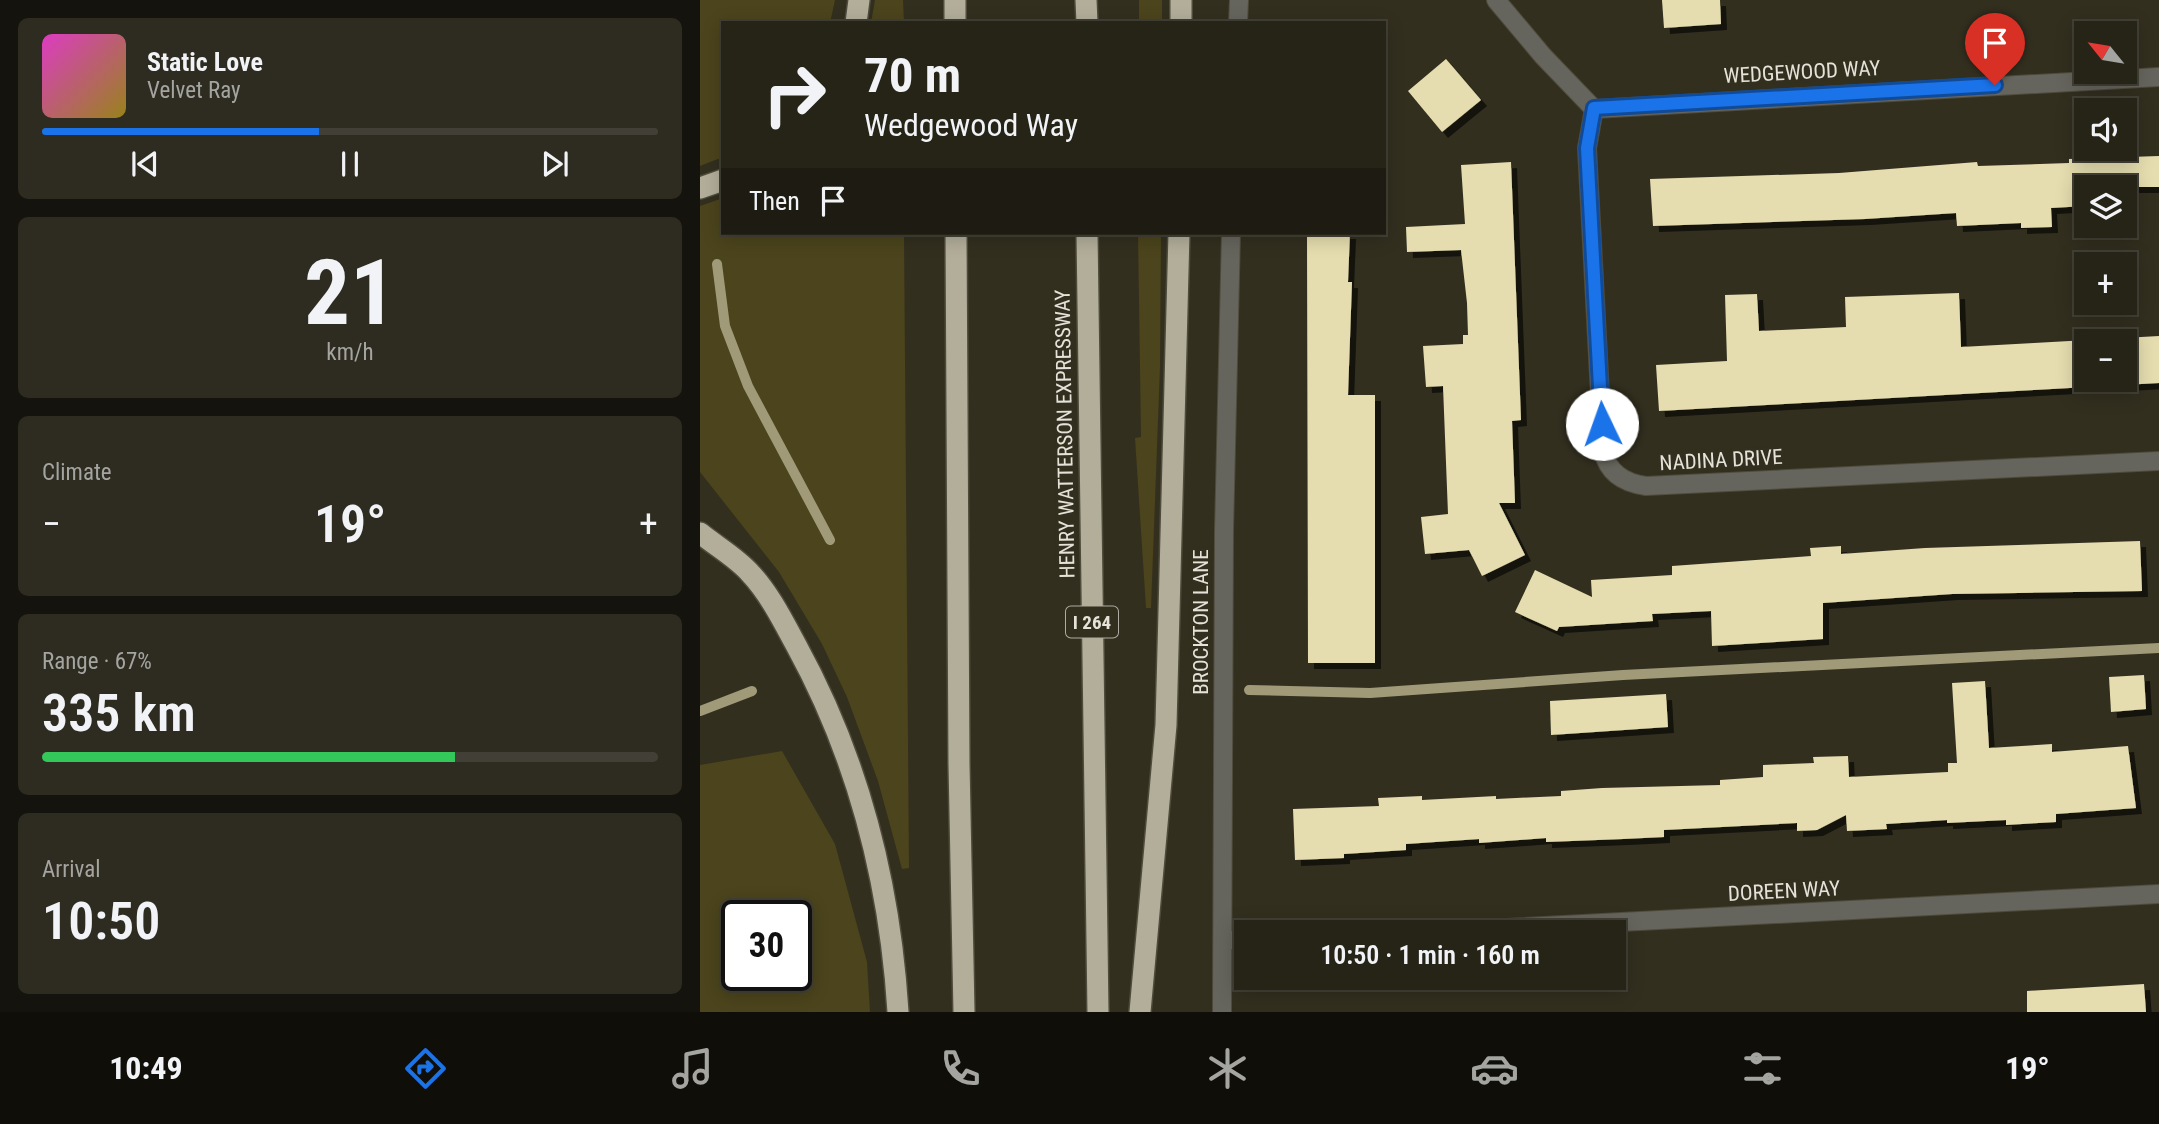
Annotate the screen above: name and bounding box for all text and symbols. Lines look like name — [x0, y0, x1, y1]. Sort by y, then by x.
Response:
pin — [1965, 13, 2025, 85]
north arrow — [2074, 21, 2137, 84]
map controls — [2074, 21, 2137, 392]
icon: arrive — [1976, 24, 2014, 62]
text: Static Love — [147, 47, 263, 77]
text: 70 m — [864, 47, 961, 104]
icon: right — [749, 49, 840, 140]
street label: WEDGEWOOD WAY — [1723, 56, 1881, 88]
text: Velvet Ray — [147, 77, 241, 104]
button: sound — [2074, 98, 2137, 161]
text: Wedgewood Way — [864, 106, 1078, 144]
icon: previous — [126, 145, 164, 183]
icon: pause — [331, 145, 369, 183]
icon: next — [536, 145, 574, 183]
button: layers — [2074, 175, 2137, 238]
icon: arrive — [814, 182, 852, 220]
text: Then — [749, 186, 800, 216]
text: 21 — [304, 240, 396, 346]
button: + — [2074, 252, 2137, 315]
street label: HENRY WATTERSON EXPRESSWAY — [1050, 289, 1080, 579]
button: − — [2074, 329, 2137, 392]
text: km/h — [326, 339, 374, 366]
position arrow — [1565, 387, 1639, 461]
street label: NADINA DRIVE — [1659, 445, 1783, 475]
text: Climate — [42, 459, 112, 486]
text: 19° — [314, 494, 386, 555]
text: − — [42, 502, 61, 546]
text: + — [639, 502, 658, 546]
street label: BROCKTON LANE — [1189, 549, 1213, 695]
road number: I 264 — [1066, 607, 1118, 638]
text: Range · 67% — [42, 648, 152, 675]
text: 335 km — [42, 683, 196, 744]
text: Arrival — [42, 856, 101, 883]
street label: DOREEN WAY — [1727, 876, 1841, 906]
text: 10:50 — [42, 891, 160, 952]
speed limit sign: 30 — [721, 900, 812, 991]
text: 10:50 · 1 min · 160 m — [1320, 940, 1540, 970]
icon: directions — [401, 1044, 450, 1093]
icon: music — [668, 1044, 717, 1093]
icon: phone — [936, 1044, 985, 1093]
icon: climate — [1203, 1044, 1252, 1093]
icon: car — [1470, 1044, 1519, 1093]
icon: filters — [1738, 1044, 1787, 1093]
text: 10:49 — [109, 1049, 183, 1087]
text: 19° — [2005, 1049, 2050, 1087]

